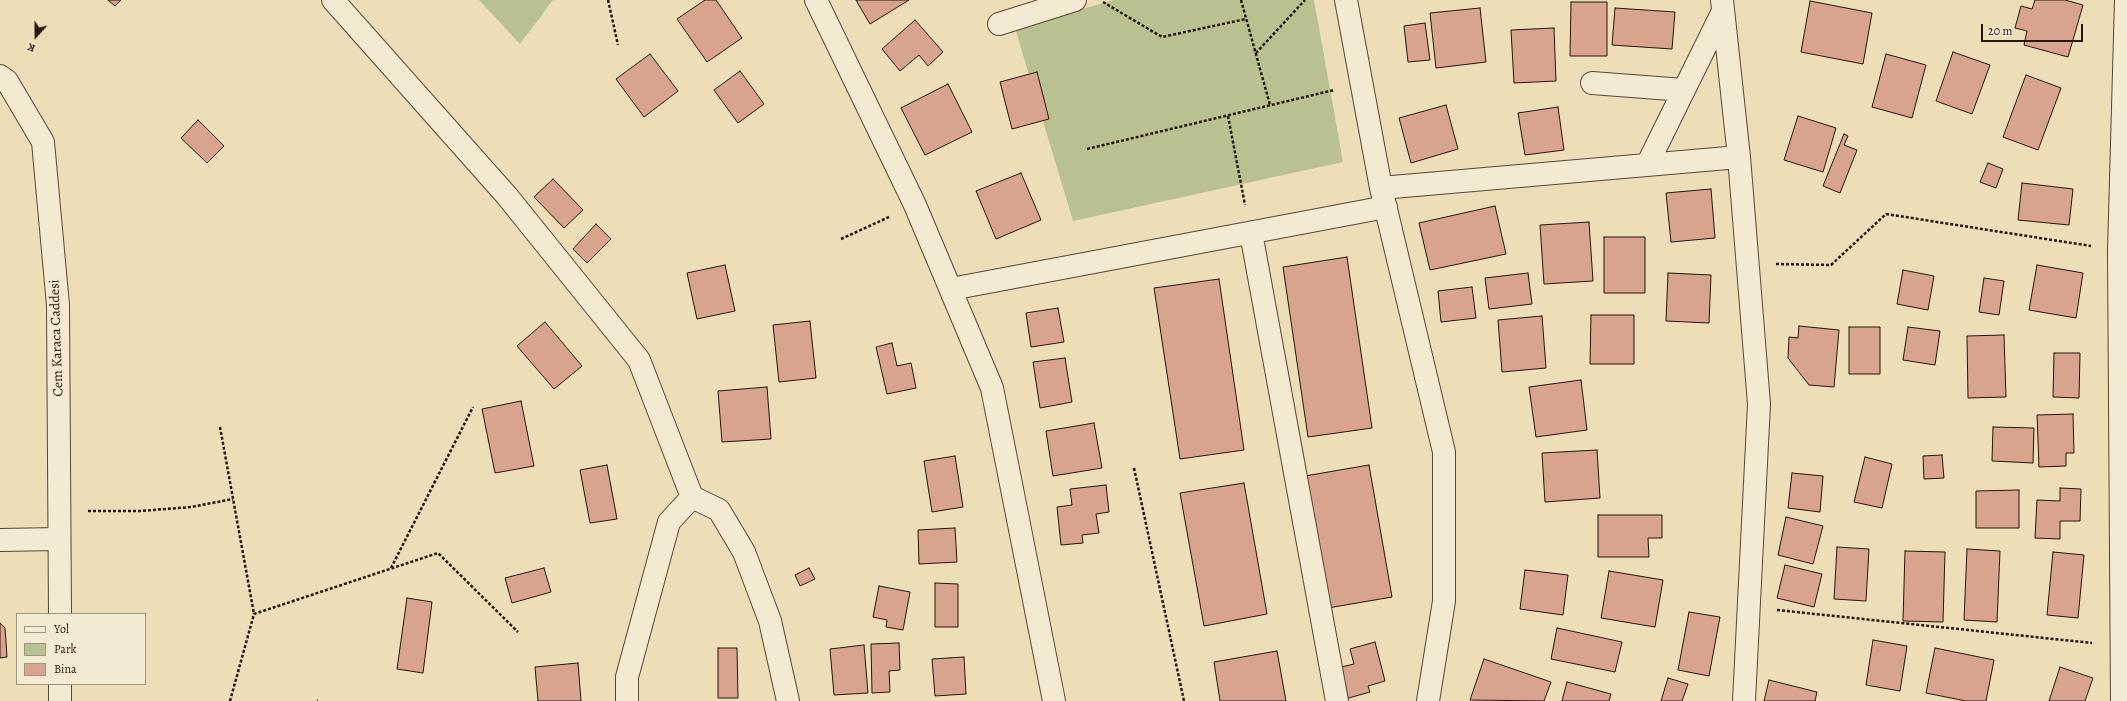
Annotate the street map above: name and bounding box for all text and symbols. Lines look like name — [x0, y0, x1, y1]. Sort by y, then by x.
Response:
north arrow — [16, 16, 56, 56]
scale bar — [1983, 16, 2085, 42]
text: 20 m — [1988, 23, 2012, 39]
text: K — [25, 39, 38, 56]
street label: Cem Karaca Caddesi — [47, 279, 67, 397]
legend — [16, 613, 146, 685]
text: Yol — [54, 621, 69, 637]
text: Park — [54, 641, 77, 657]
text: Bina — [54, 661, 77, 677]

